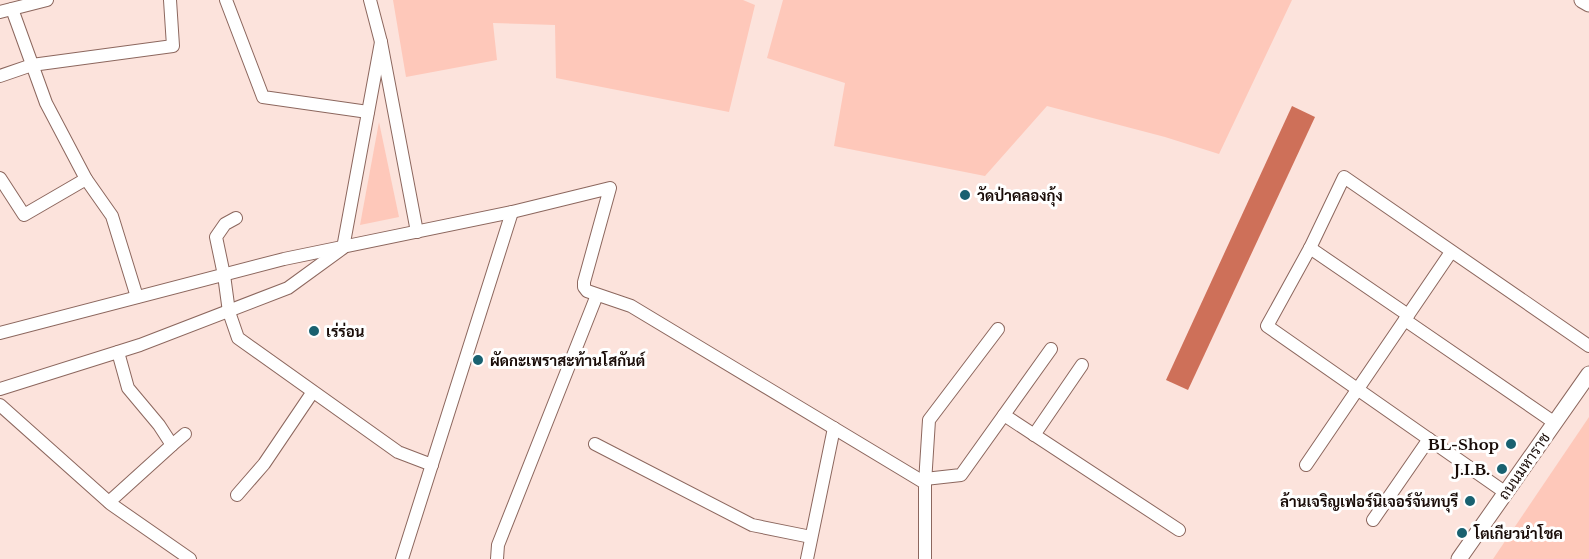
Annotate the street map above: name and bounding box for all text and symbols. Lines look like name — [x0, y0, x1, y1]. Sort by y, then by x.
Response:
place label: วัดป่าคลองกุ้ง — [977, 186, 1063, 207]
marker: วัดป่าคลองกุ้ง — [958, 188, 972, 202]
place label: เร่ร่อน — [326, 322, 365, 341]
marker: เร่ร่อน — [307, 324, 321, 338]
place label: ผัดกะเพราสะท้านโสกันต์ — [490, 350, 646, 370]
marker: ผัดกะเพราสะท้านโสกันต์ — [471, 353, 485, 367]
street label: ถนนมหาราช — [1494, 429, 1554, 503]
place label: BL-Shop — [1428, 435, 1499, 454]
marker: BL-Shop — [1504, 437, 1518, 451]
place label: J.I.B. — [1451, 460, 1490, 479]
marker: J.I.B. — [1495, 462, 1509, 476]
place label: ล้านเจริญเฟอร์นิเจอร์จันทบุรี — [1280, 492, 1459, 513]
marker: ล้านเจริญเฟอร์นิเจอร์จันทบุรี — [1463, 494, 1477, 508]
place label: โตเกียวนำโชค — [1473, 523, 1563, 543]
marker: โตเกียวนำโชค — [1455, 526, 1469, 540]

